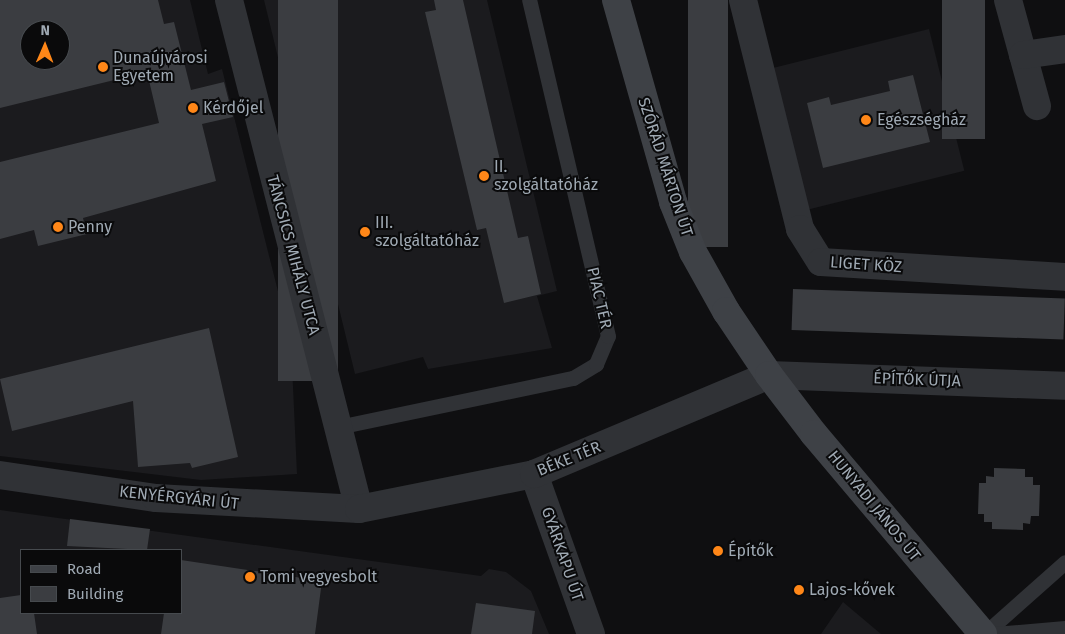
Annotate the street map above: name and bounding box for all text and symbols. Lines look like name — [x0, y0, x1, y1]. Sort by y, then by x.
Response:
north arrow — [20, 20, 70, 70]
text: N — [40, 22, 50, 39]
place label: Dunaújvárosi Egyetem — [113, 48, 208, 86]
marker: Dunaújvárosi Egyetem — [97, 61, 109, 73]
street label: SZÓRÁD MÁRTON ÚT — [634, 95, 696, 239]
place label: Kérdőjel — [203, 98, 263, 118]
marker: Kérdőjel — [187, 102, 199, 114]
place label: Egészségház — [877, 110, 966, 130]
marker: Egészségház — [859, 113, 873, 127]
place label: II. szolgáltatóház — [494, 157, 598, 195]
marker: II. szolgáltatóház — [478, 170, 490, 182]
street label: TÁNCSICS MIHÁLY UTCA — [262, 173, 324, 337]
place label: III. szolgáltatóház — [375, 213, 479, 251]
place label: Penny — [68, 217, 112, 237]
marker: Penny — [52, 221, 64, 233]
marker: III. szolgáltatóház — [359, 226, 371, 238]
street label: LIGET KÖZ — [829, 253, 903, 277]
street label: PIAC TÉR — [583, 265, 615, 331]
street label: ÉPÍTŐK ÚTJA — [873, 369, 961, 391]
street label: BÉKE TÉR — [534, 438, 604, 480]
street label: HUNYADI JÁNOS ÚT — [824, 447, 924, 565]
street label: KENYÉRGYÁRI ÚT — [118, 482, 240, 514]
street label: GYÁRKAPU ÚT — [537, 504, 587, 604]
place label: Építők — [728, 541, 773, 561]
marker: Építők — [712, 545, 724, 557]
legend — [20, 549, 182, 614]
text: Road — [67, 560, 102, 578]
place label: Tomi vegyesbolt — [260, 567, 377, 587]
marker: Tomi vegyesbolt — [244, 571, 256, 583]
place label: Lajos-kővek — [809, 580, 895, 600]
marker: Lajos-kővek — [793, 584, 805, 596]
text: Building — [67, 585, 123, 603]

